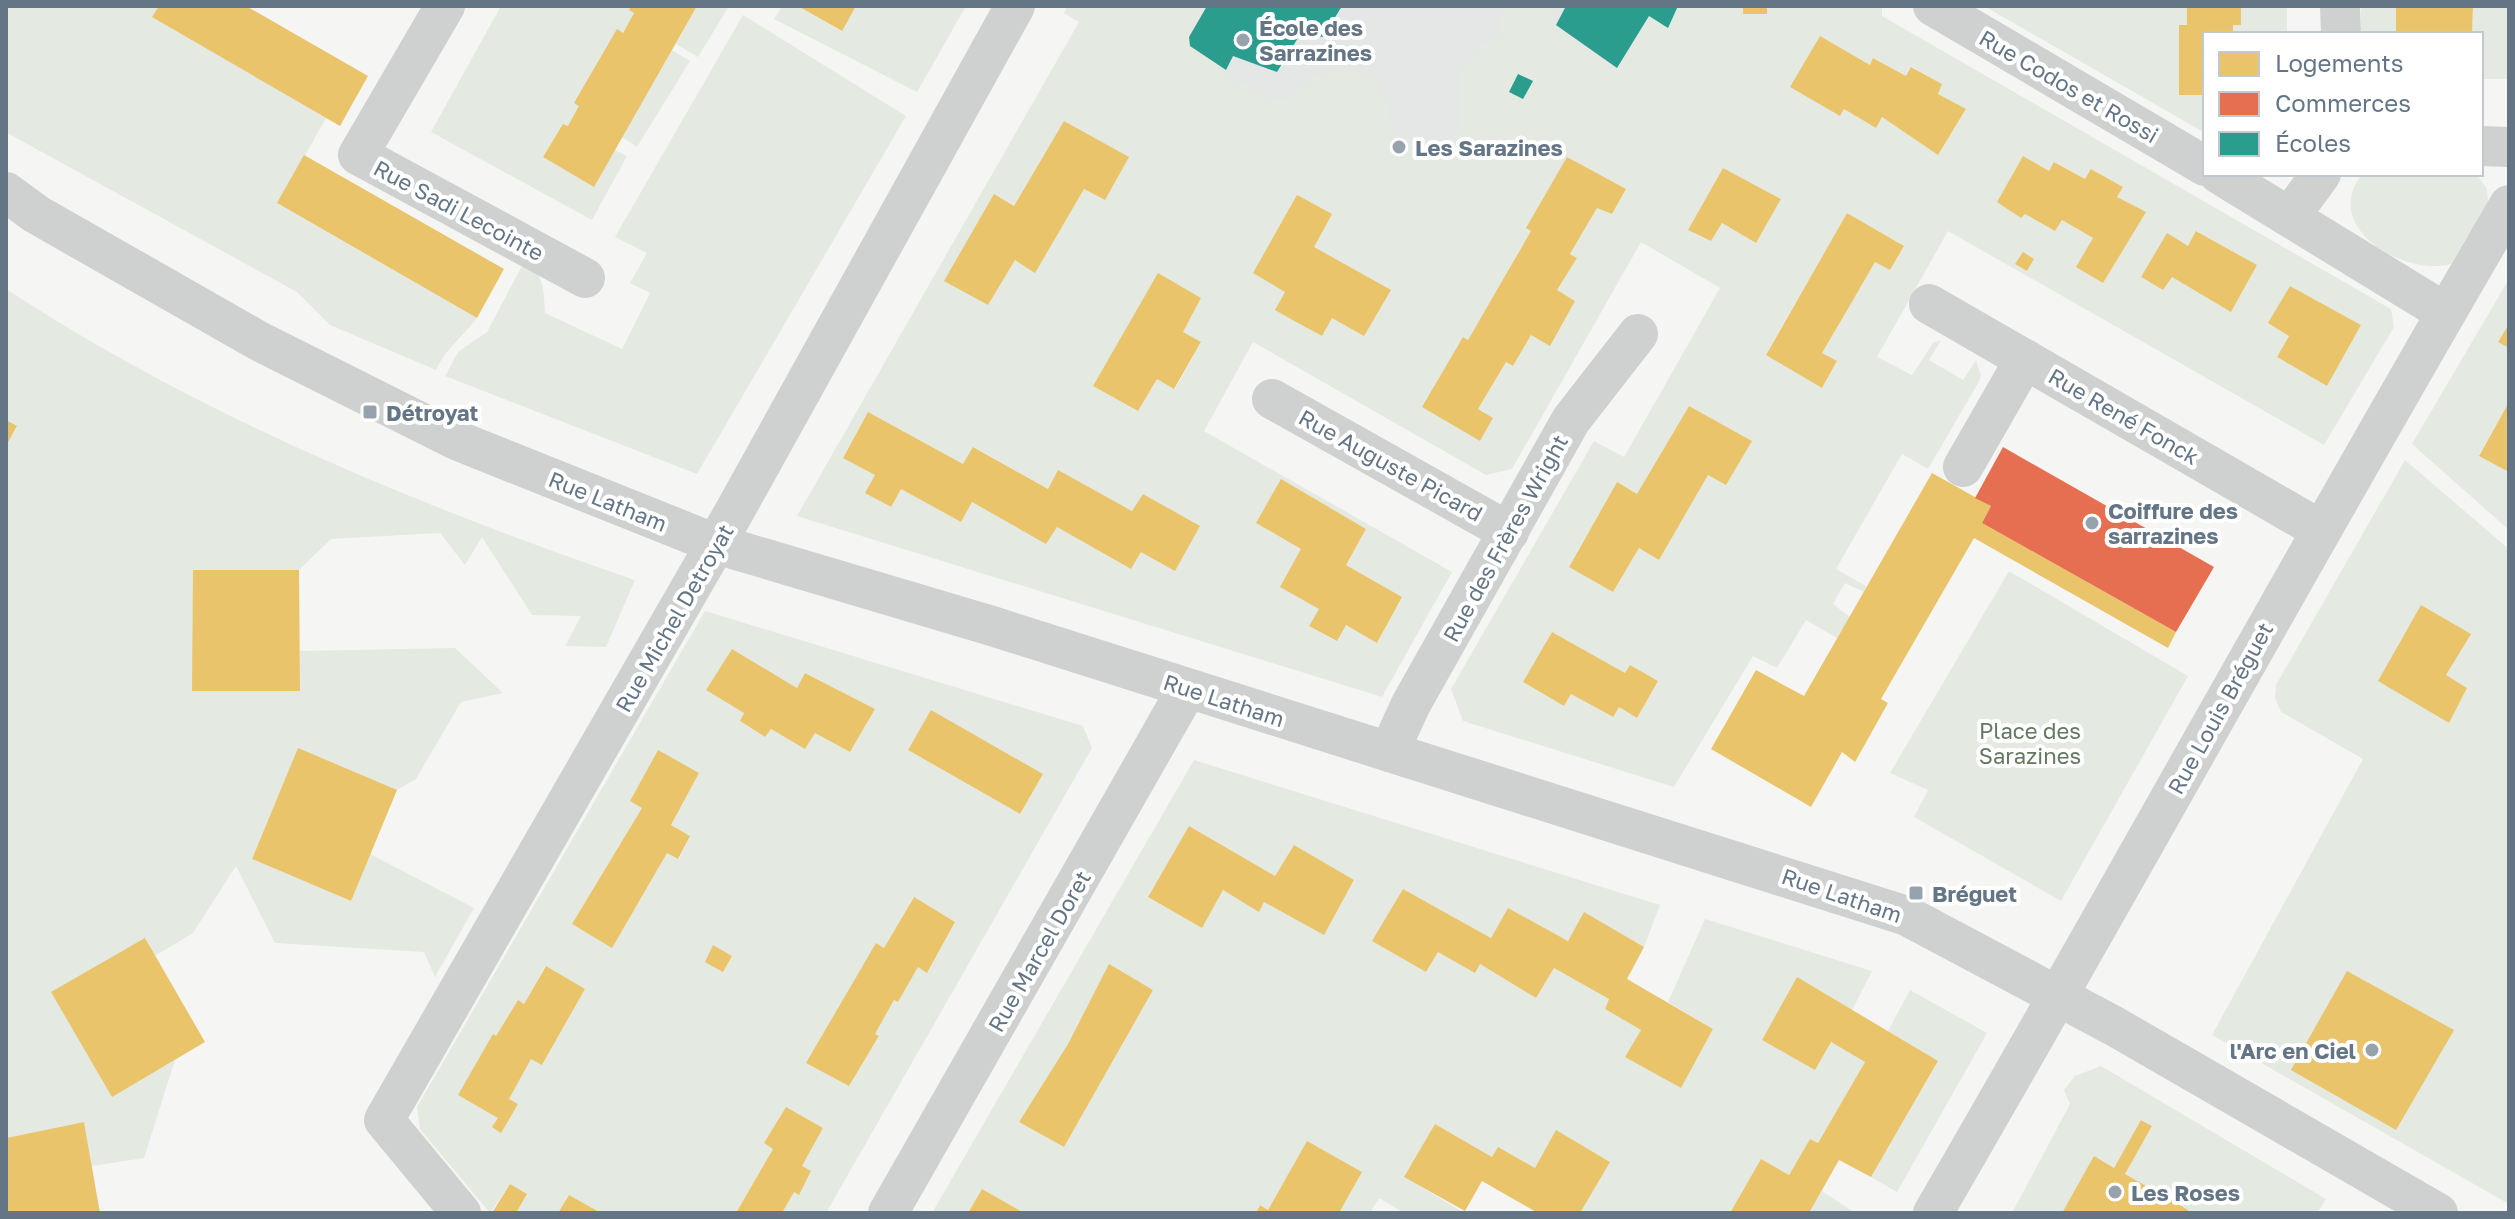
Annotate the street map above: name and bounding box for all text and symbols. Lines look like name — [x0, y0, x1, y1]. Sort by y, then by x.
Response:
place label: École des Sarrazines — [1259, 14, 1372, 66]
street label: Rue Codos et Rossi — [1975, 24, 2163, 148]
marker: École des Sarrazines — [1234, 31, 1252, 49]
legend — [2203, 32, 2483, 176]
text: Logements — [2275, 48, 2404, 77]
text: Commerces — [2275, 88, 2411, 117]
text: Écoles — [2275, 128, 2351, 157]
place label: Les Sarazines — [1415, 134, 1563, 161]
marker: Les Sarazines — [1390, 138, 1408, 156]
street label: Rue Sadi Lecointe — [369, 154, 549, 266]
street label: Rue René Fonck — [2044, 362, 2204, 470]
place label: Détroyat — [386, 399, 479, 426]
marker: Détroyat — [361, 403, 379, 421]
street label: Rue Auguste Picard — [1294, 403, 1488, 527]
street label: Rue des Frères Wright — [1437, 430, 1573, 646]
street label: Rue Latham — [545, 465, 671, 537]
place label: Coiffure des sarrazines — [2108, 497, 2238, 549]
marker: Coiffure des sarrazines — [2083, 514, 2101, 532]
street label: Rue Michel Detroyat — [609, 519, 739, 717]
street label: Rue Louis Bréguet — [2162, 617, 2278, 799]
street label: Rue Latham — [1160, 668, 1288, 732]
park label: Place des Sarazines — [1979, 717, 2081, 769]
street label: Rue Latham — [1778, 862, 1906, 928]
street label: Rue Marcel Doret — [982, 866, 1096, 1036]
place label: Bréguet — [1932, 880, 2017, 907]
marker: Bréguet — [1907, 884, 1925, 902]
place label: l'Arc en Ciel — [2230, 1037, 2356, 1064]
marker: l'Arc en Ciel — [2363, 1041, 2381, 1059]
place label: Les Roses — [2131, 1179, 2240, 1206]
marker: Les Roses — [2106, 1183, 2124, 1201]

